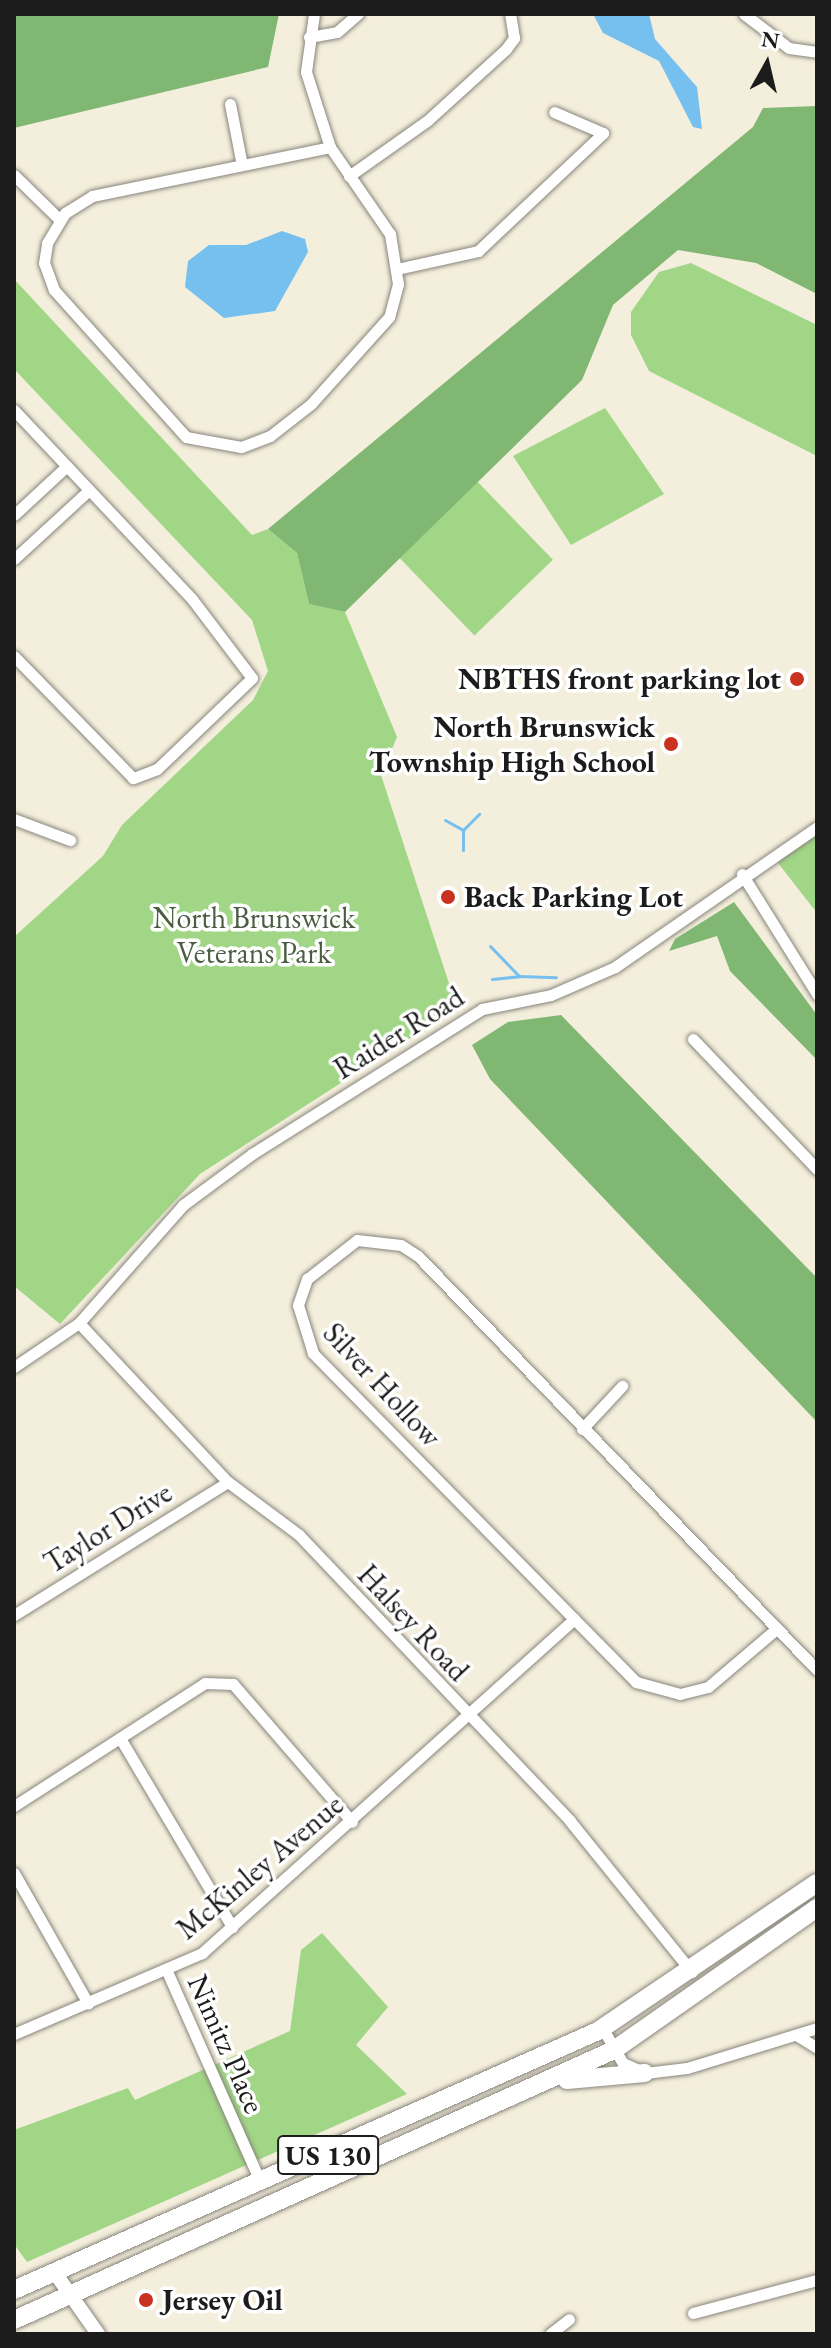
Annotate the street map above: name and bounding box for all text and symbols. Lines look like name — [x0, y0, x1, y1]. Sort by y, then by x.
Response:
north arrow — [727, 24, 807, 104]
text: N — [760, 24, 781, 55]
place label: NBTHS front parking lot — [458, 661, 781, 697]
marker: NBTHS front parking lot — [788, 670, 806, 688]
place label: North Brunswick Township High School — [369, 709, 655, 780]
marker: North Brunswick Township High School — [662, 735, 680, 753]
place label: Back Parking Lot — [464, 879, 683, 915]
marker: Back Parking Lot — [439, 888, 457, 906]
park label: North Brunswick Veterans Park — [153, 900, 355, 970]
street label: Raider Road — [327, 979, 471, 1087]
street label: Silver Hollow — [315, 1315, 449, 1455]
street label: Taylor Drive — [37, 1475, 179, 1581]
street label: Halsey Road — [350, 1557, 476, 1689]
street label: McKinley Avenue — [169, 1787, 351, 1947]
street label: Nimitz Place — [180, 1969, 272, 2119]
road number: US 130 — [276, 2131, 380, 2179]
place label: Jersey Oil — [162, 2282, 283, 2318]
marker: Jersey Oil — [137, 2291, 155, 2309]

